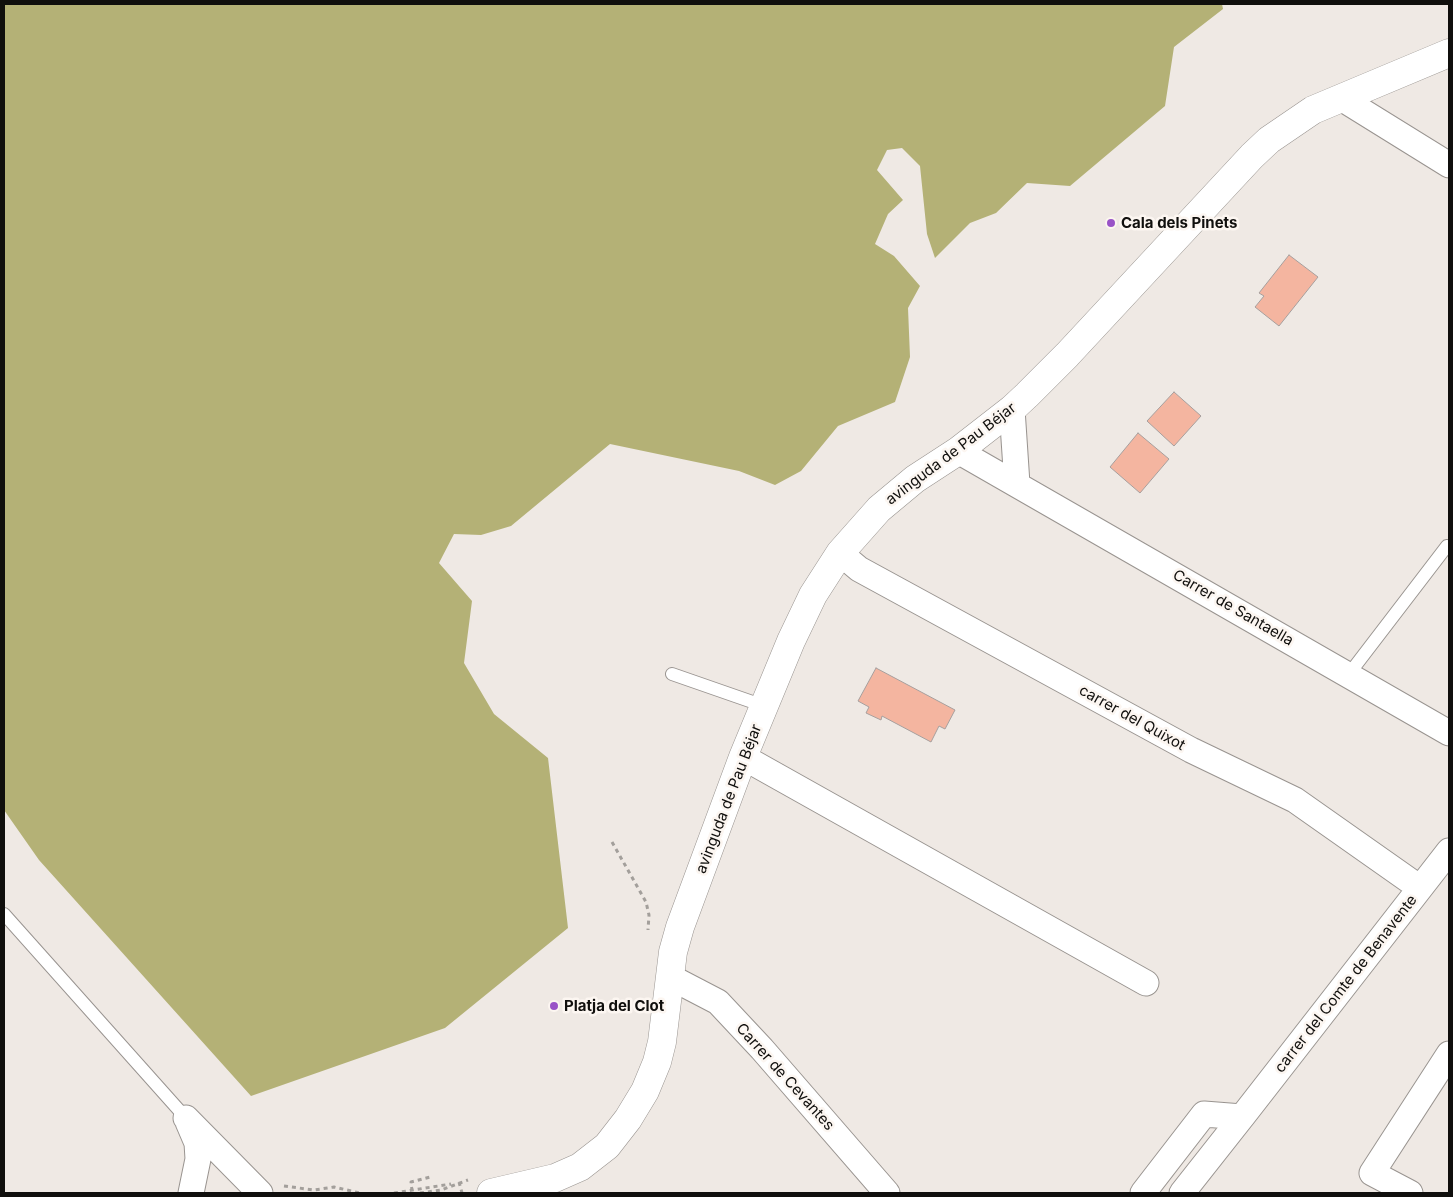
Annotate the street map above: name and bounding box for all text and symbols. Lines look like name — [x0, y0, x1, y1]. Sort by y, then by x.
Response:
place label: Cala dels Pinets — [1121, 214, 1237, 232]
marker: Cala dels Pinets — [1105, 217, 1117, 229]
street label: avinguda de Pau Béjar — [882, 399, 1020, 509]
street label: Carrer de Santaella — [1170, 566, 1296, 650]
street label: carrer del Quixot — [1076, 681, 1188, 755]
street label: avinguda de Pau Béjar — [692, 722, 766, 876]
street label: carrer del Comte de Benavente — [1271, 892, 1421, 1076]
place label: Platja del Clot — [564, 997, 664, 1015]
marker: Platja del Clot — [548, 1000, 560, 1012]
street label: Carrer de Cevantes — [732, 1020, 838, 1134]

